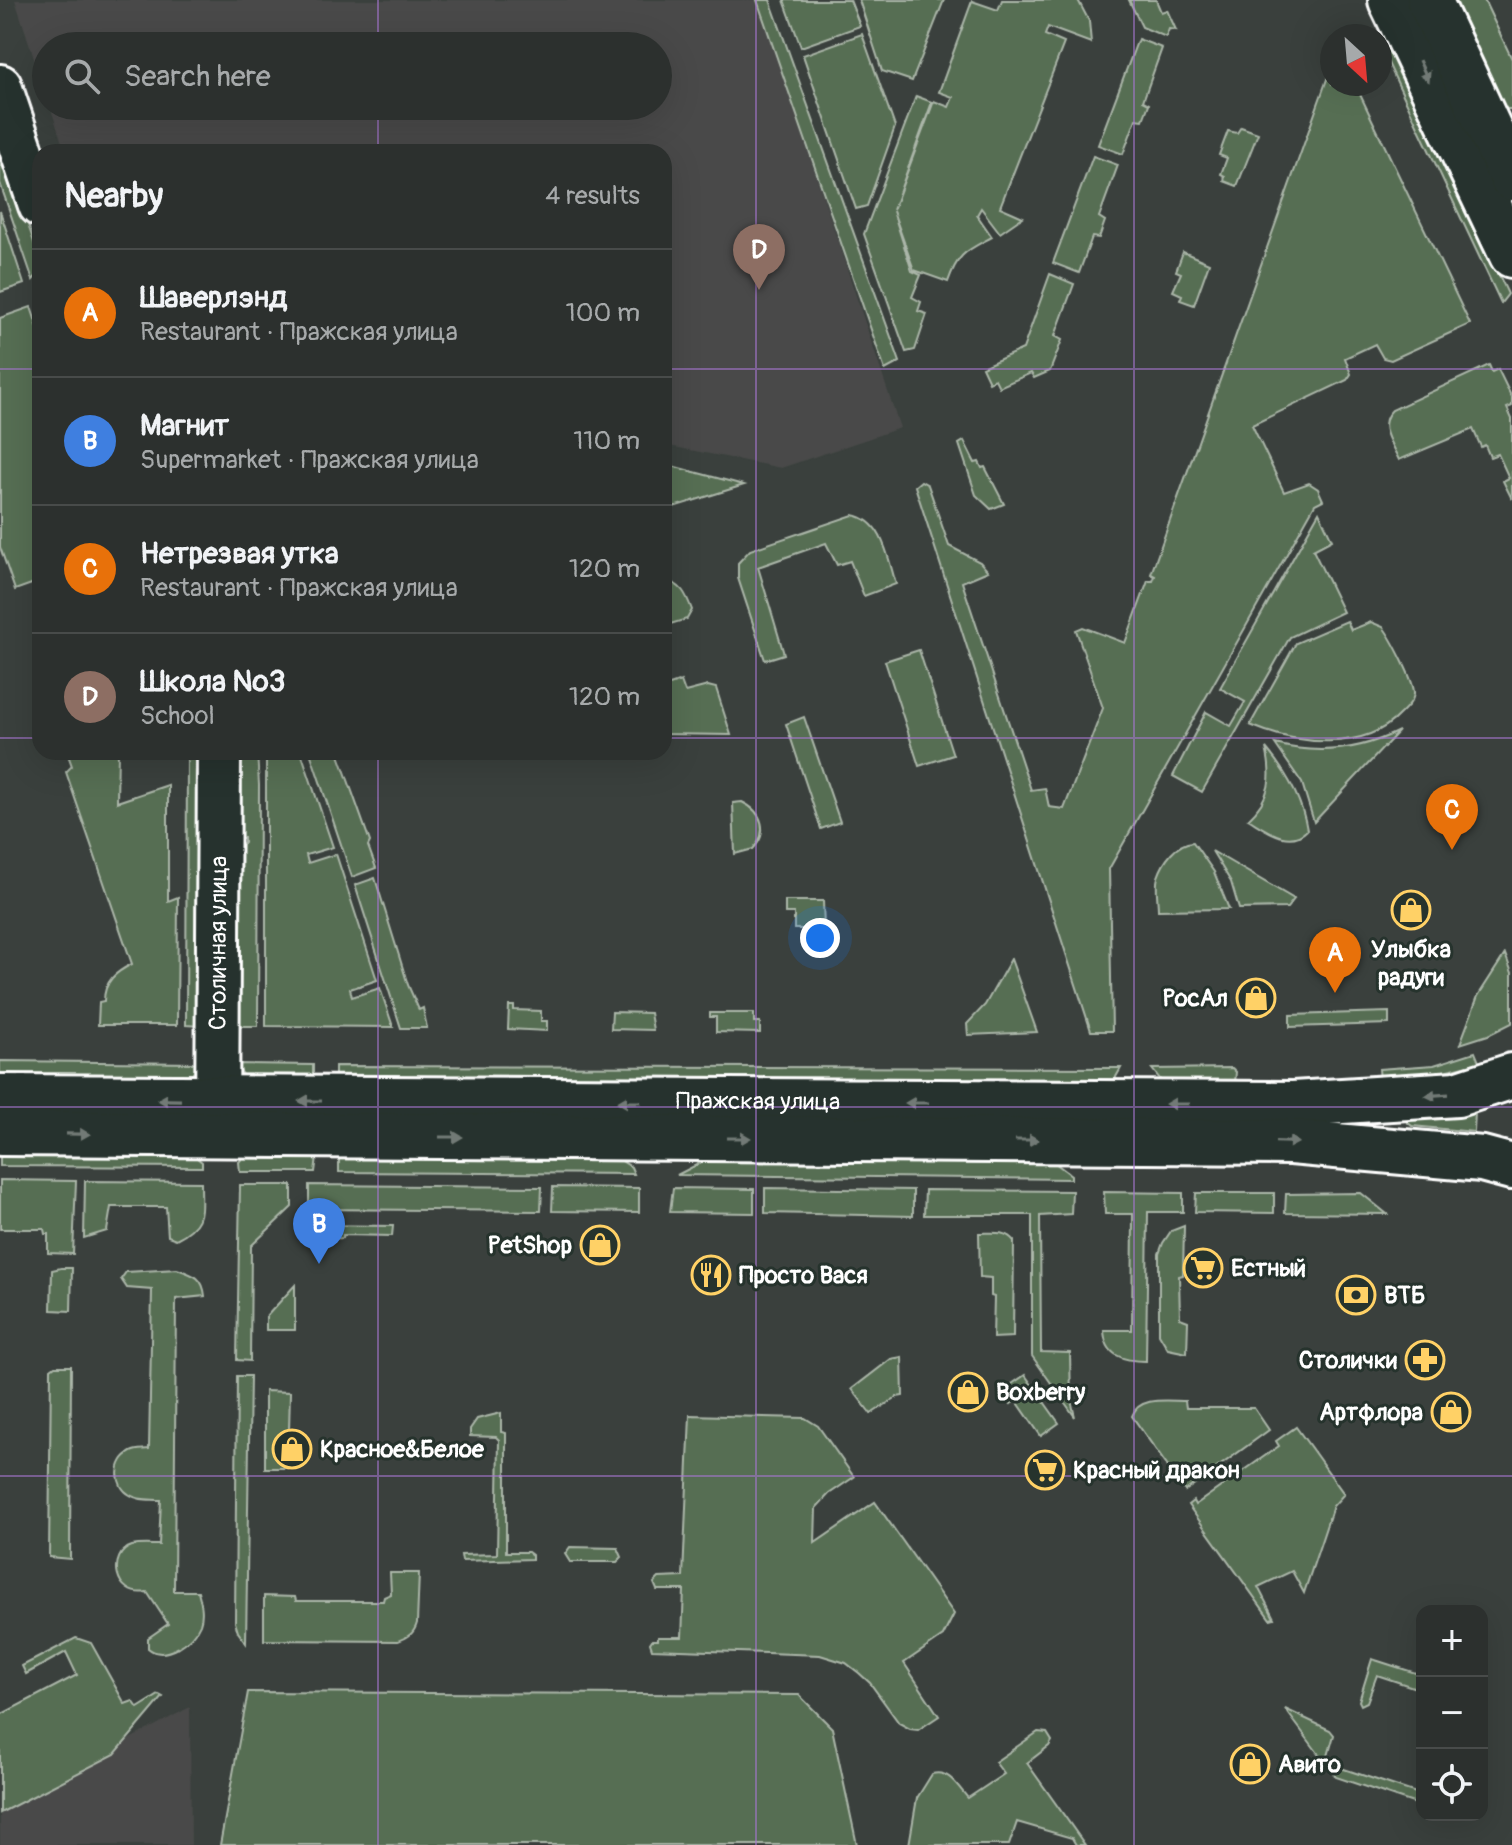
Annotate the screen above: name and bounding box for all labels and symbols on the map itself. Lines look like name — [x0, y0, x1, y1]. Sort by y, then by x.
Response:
north arrow — [1320, 24, 1392, 96]
one-way arrow — [1417, 59, 1431, 82]
pin: D — [733, 224, 785, 290]
pin: C — [1426, 784, 1478, 850]
street label: Столичная улица — [203, 856, 233, 1030]
shop icon: Улыбка радуги — [1390, 889, 1432, 931]
your location — [800, 918, 840, 958]
pin: A — [1309, 927, 1361, 993]
place label: Улыбка радуги — [1371, 935, 1451, 992]
shop icon: РосАл — [1235, 977, 1277, 1019]
place label: РосАл — [1163, 984, 1228, 1013]
street label: Пражская улица — [676, 1086, 840, 1116]
one-way arrow — [1424, 1089, 1449, 1102]
one-way arrow — [156, 1094, 181, 1106]
one-way arrow — [297, 1095, 322, 1107]
one-way arrow — [616, 1096, 641, 1108]
one-way arrow — [904, 1097, 929, 1109]
one-way arrow — [1164, 1098, 1189, 1110]
one-way arrow — [66, 1128, 91, 1140]
one-way arrow — [439, 1131, 464, 1143]
one-way arrow — [727, 1132, 752, 1144]
one-way arrow — [1015, 1134, 1040, 1146]
one-way arrow — [1275, 1135, 1300, 1148]
pin: B — [293, 1198, 345, 1264]
shop icon: PetShop — [579, 1224, 621, 1266]
place label: PetShop — [488, 1231, 572, 1260]
supermarket icon: Естный — [1182, 1247, 1224, 1289]
restaurant icon: Просто Вася — [690, 1254, 732, 1296]
place label: Естный — [1231, 1254, 1306, 1283]
place label: Просто Вася — [739, 1261, 868, 1290]
bank icon: ВТБ — [1335, 1274, 1377, 1316]
place label: ВТБ — [1384, 1281, 1425, 1310]
pharmacy icon: Столички — [1404, 1339, 1446, 1381]
place label: Столички — [1299, 1346, 1397, 1375]
shop icon: Boxberry — [947, 1371, 989, 1413]
place label: Boxberry — [996, 1378, 1086, 1407]
shop icon: Артфлора — [1430, 1391, 1472, 1433]
place label: Артфлора — [1319, 1398, 1423, 1427]
shop icon: Красное&Белое — [271, 1428, 313, 1470]
place label: Красное&Белое — [320, 1435, 485, 1464]
supermarket icon: Красный дракон — [1024, 1449, 1066, 1491]
place label: Красный дракон — [1073, 1456, 1240, 1485]
shop icon: Авито — [1229, 1743, 1271, 1785]
place label: Авито — [1278, 1750, 1341, 1779]

